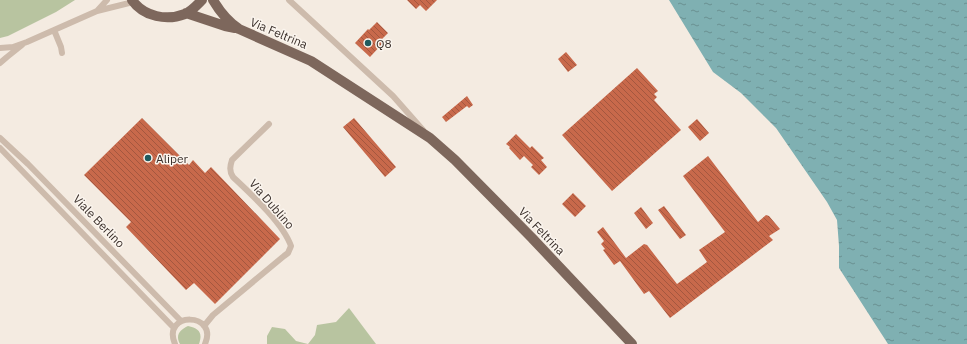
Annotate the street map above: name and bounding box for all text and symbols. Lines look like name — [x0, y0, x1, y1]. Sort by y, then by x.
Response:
street label: Via Feltrina — [248, 14, 310, 52]
place label: Q8 — [376, 36, 392, 51]
marker: Q8 — [363, 38, 373, 48]
place label: Aliper — [156, 151, 189, 166]
marker: Aliper — [143, 153, 153, 163]
street label: Via Dublino — [246, 176, 298, 232]
street label: Viale Berlino — [70, 191, 128, 251]
street label: Via Feltrina — [516, 204, 569, 258]

